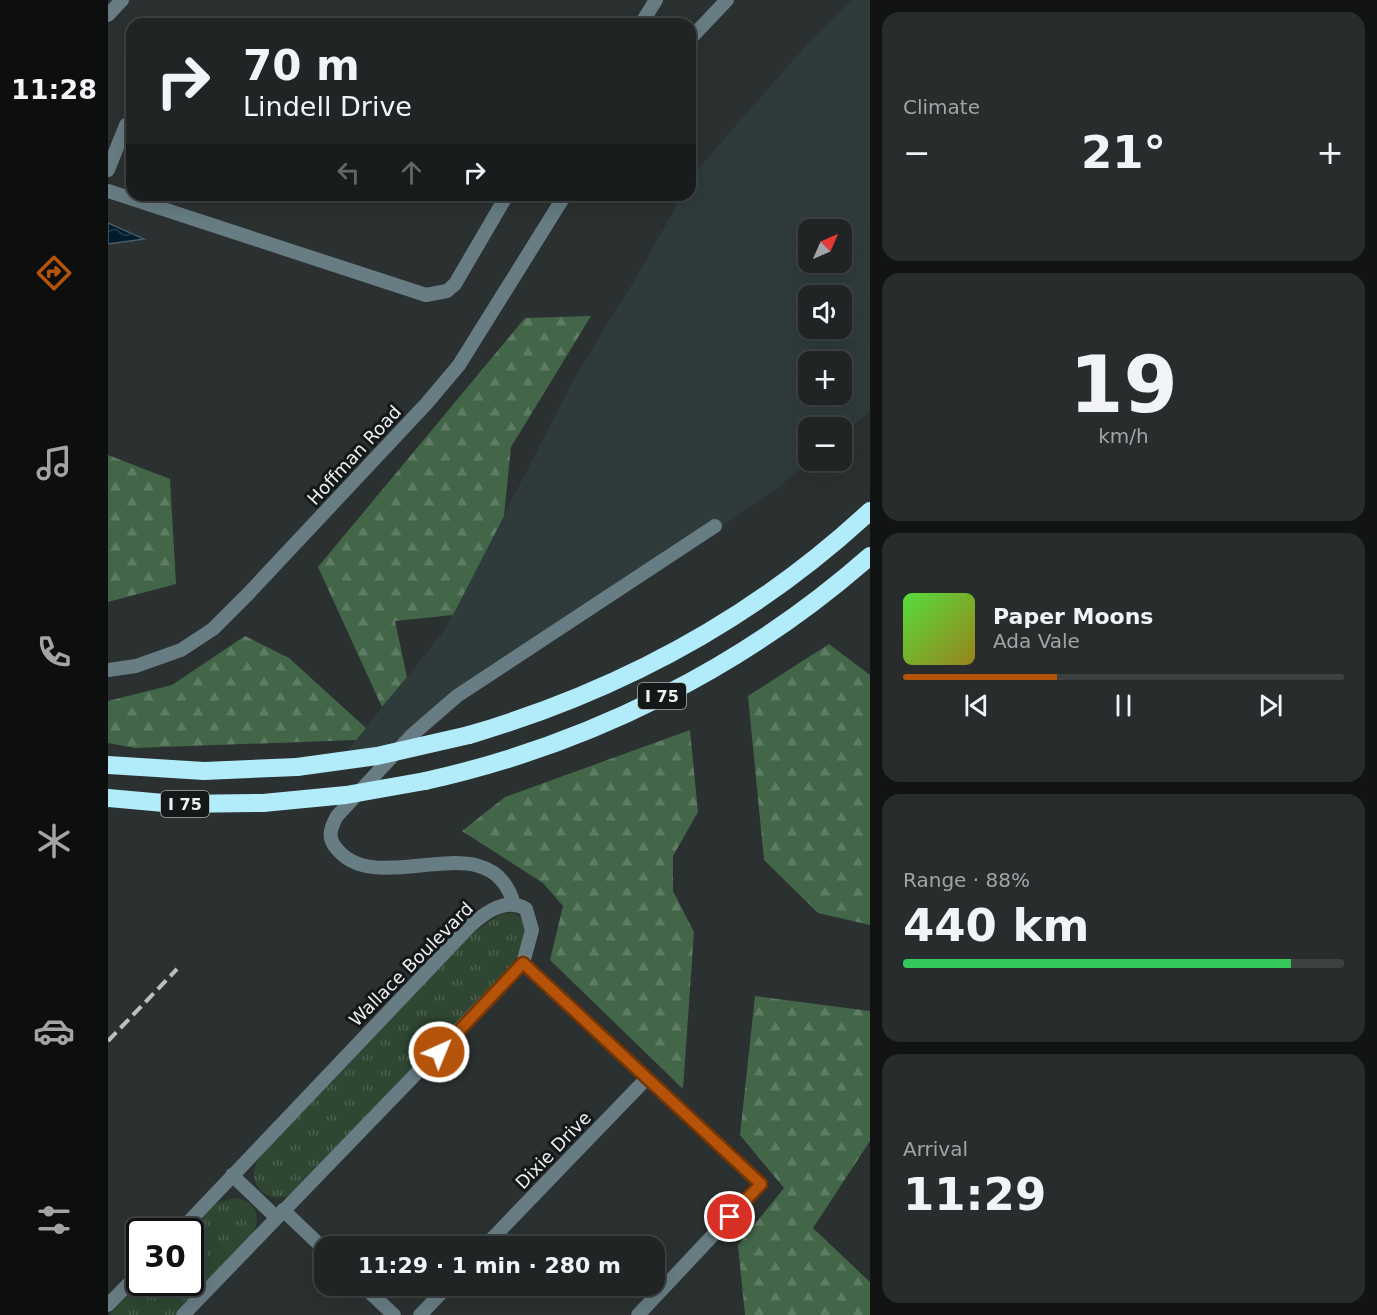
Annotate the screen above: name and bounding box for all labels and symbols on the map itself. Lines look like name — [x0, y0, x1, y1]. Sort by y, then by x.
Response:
north arrow — [798, 219, 852, 273]
street label: Hoffman Road — [303, 401, 405, 509]
road number: I 75 — [638, 683, 686, 709]
road number: I 75 — [161, 791, 209, 817]
street label: Wallace Boulevard — [345, 898, 477, 1030]
position arrow — [407, 1020, 471, 1084]
street label: Dixie Drive — [511, 1107, 595, 1193]
pin — [704, 1191, 755, 1242]
speed limit sign: 30 — [126, 1218, 204, 1296]

